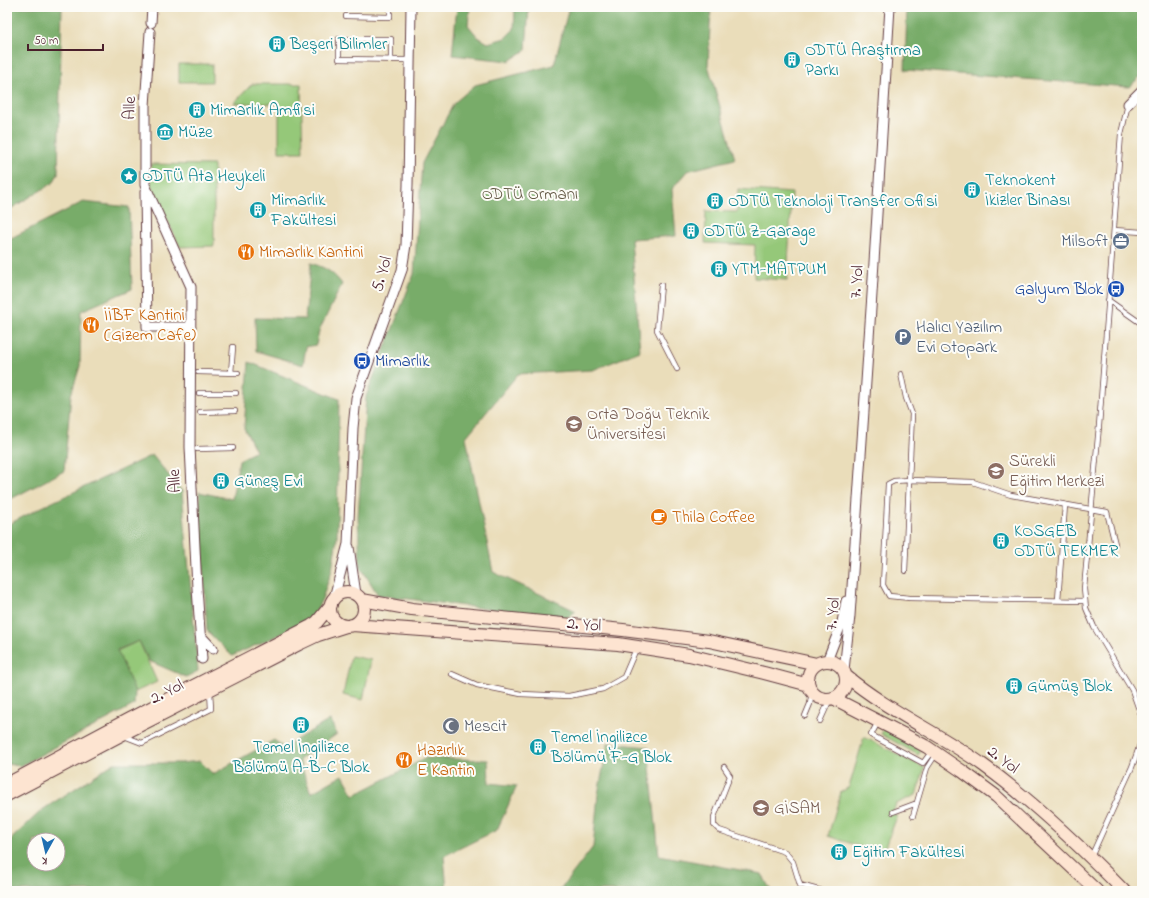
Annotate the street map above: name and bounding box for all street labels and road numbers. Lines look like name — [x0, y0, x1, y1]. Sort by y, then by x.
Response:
street label: Alle — [117, 95, 143, 120]
street label: 5. Yol — [365, 253, 399, 295]
street label: 7. Yol — [843, 264, 871, 299]
street label: Alle — [162, 468, 188, 493]
street label: 7. Yol — [819, 596, 847, 632]
street label: 2. Yol — [566, 611, 602, 639]
street label: 2. Yol — [146, 673, 188, 711]
street label: 2. Yol — [982, 740, 1024, 780]

